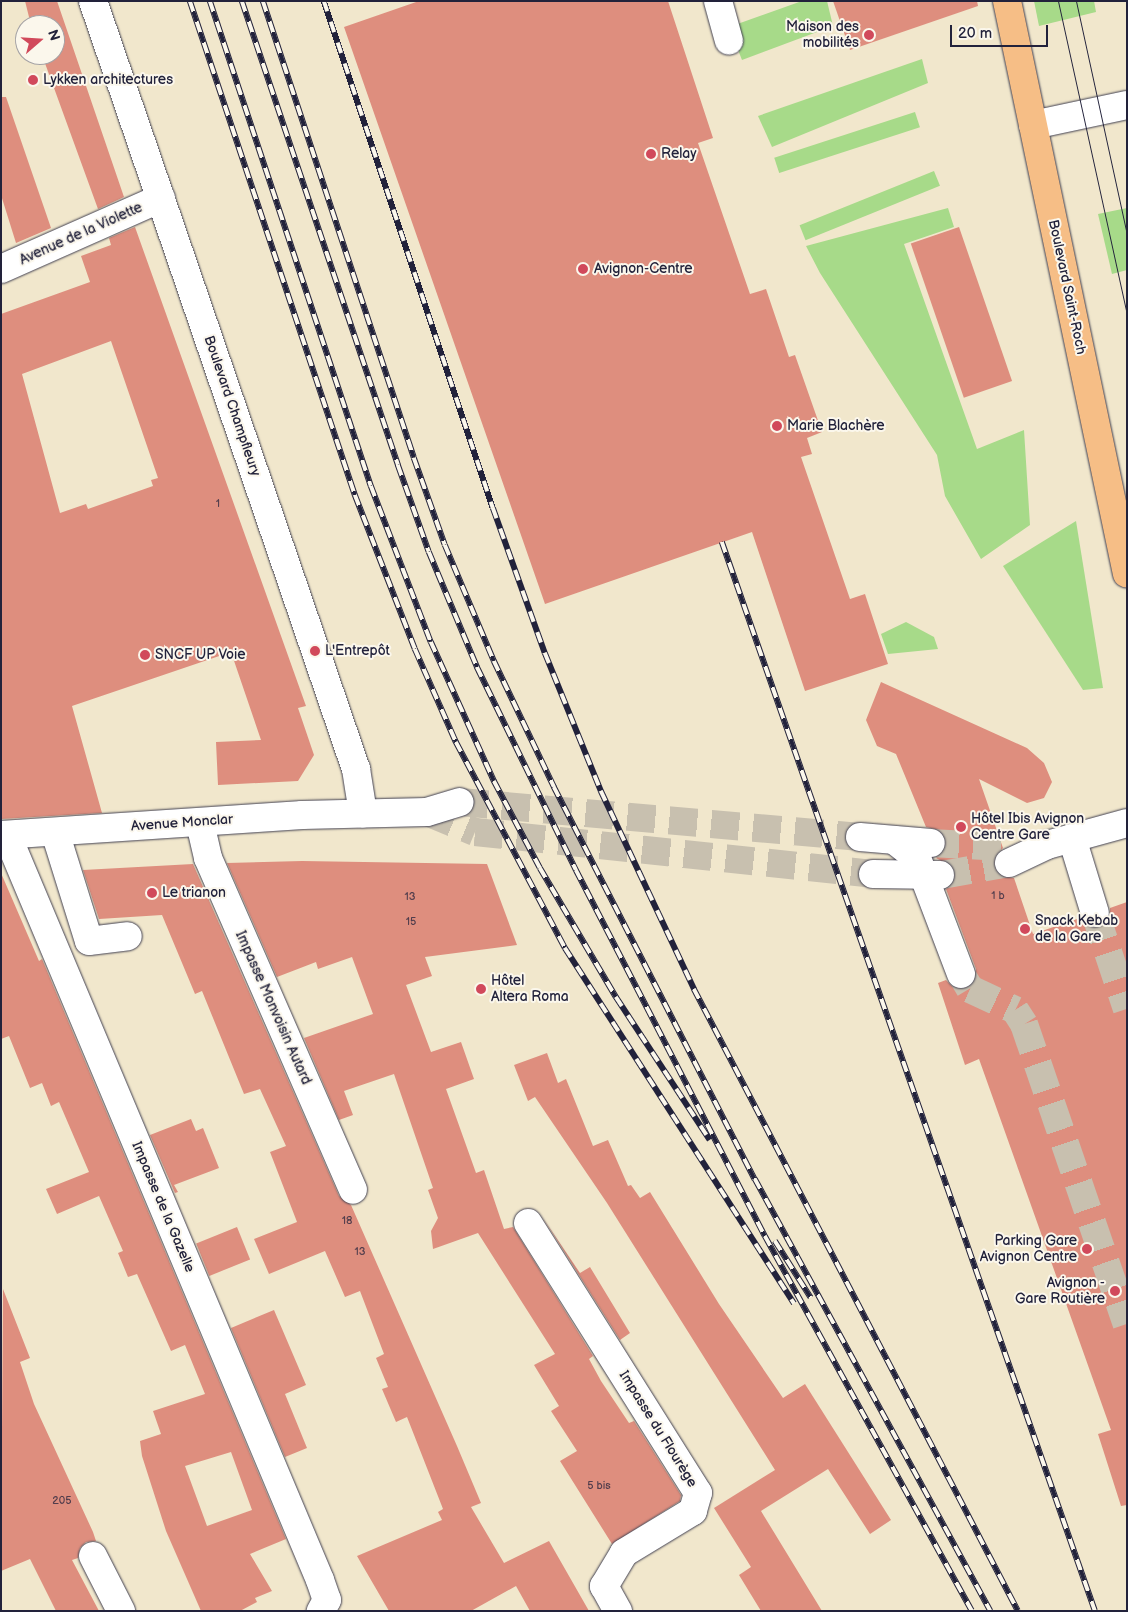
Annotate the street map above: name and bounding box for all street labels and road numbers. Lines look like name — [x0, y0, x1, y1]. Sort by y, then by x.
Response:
street label: Avenue de la Violette — [17, 199, 145, 269]
street label: Boulevard Saint-Roch — [1044, 218, 1090, 356]
street label: Boulevard Champfleury — [200, 333, 264, 479]
street label: Avenue Monclar — [130, 811, 234, 835]
street label: Impasse Monvoisin Autard — [232, 929, 314, 1087]
street label: Impasse de la Gazelle — [128, 1139, 198, 1275]
street label: Impasse du Flourège — [615, 1368, 701, 1490]

